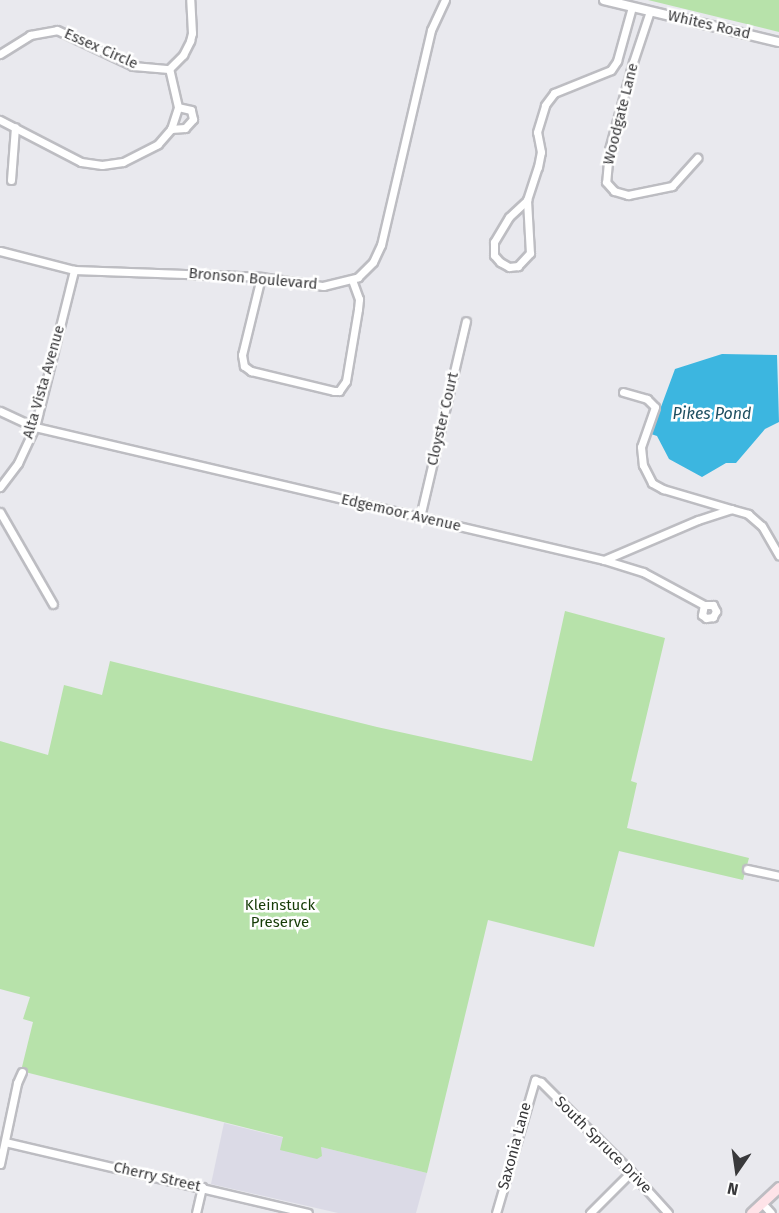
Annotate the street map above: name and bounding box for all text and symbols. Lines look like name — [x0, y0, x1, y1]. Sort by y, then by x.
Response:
street label: Whites Road — [666, 7, 752, 43]
street label: Essex Circle — [61, 25, 141, 73]
street label: Woodgate Lane — [600, 61, 642, 167]
street label: Bronson Boulevard — [188, 264, 318, 294]
street label: Alta Vista Avenue — [19, 323, 69, 441]
street label: Cloyster Court — [423, 370, 463, 468]
water label: Pikes Pond — [673, 404, 751, 424]
street label: Edgemoor Avenue — [339, 490, 463, 536]
park label: Kleinstuck Preserve — [245, 896, 315, 931]
street label: South Spruce Drive — [551, 1093, 655, 1197]
street label: Saxonia Lane — [495, 1100, 535, 1192]
north arrow — [707, 1141, 767, 1201]
street label: Cherry Street — [112, 1158, 202, 1196]
text: N — [726, 1179, 740, 1199]

